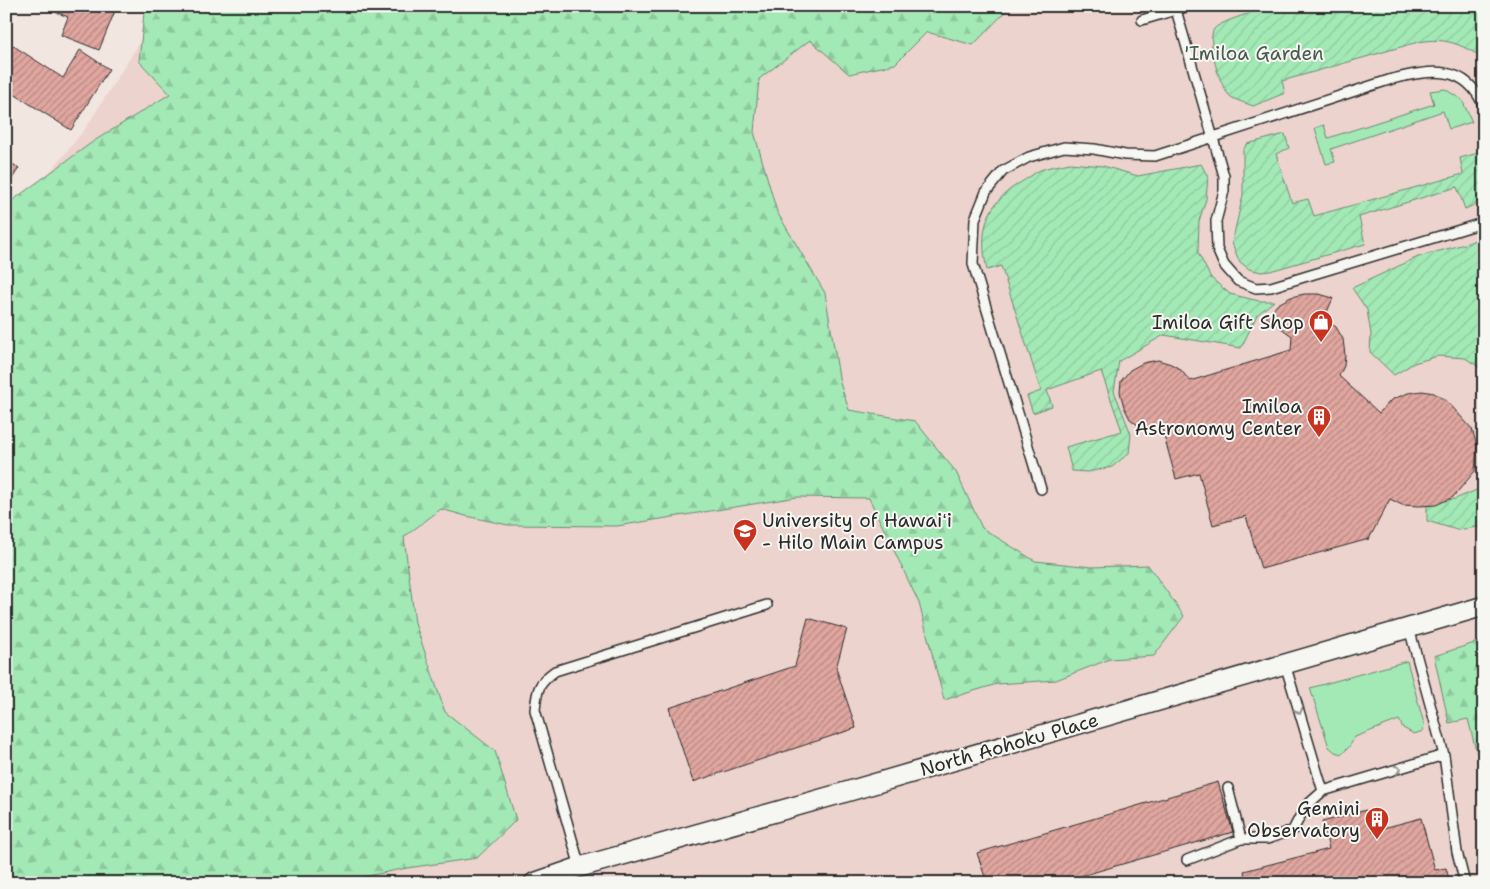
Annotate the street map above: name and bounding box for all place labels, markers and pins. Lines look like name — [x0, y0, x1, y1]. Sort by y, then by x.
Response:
shop icon: Imiloa Gift Shop — [1308, 309, 1334, 343]
place label: Imiloa Gift Shop — [1152, 310, 1304, 335]
place label: Imiloa Astronomy Center — [1135, 394, 1302, 441]
building icon: Imiloa Astronomy Center — [1306, 404, 1332, 438]
place label: University of Hawaiʻi - Hilo Main Campus — [762, 508, 952, 555]
school or university icon: University of Hawaiʻi - Hilo Main Campus — [732, 518, 758, 552]
place label: Gemini Observatory — [1247, 796, 1360, 843]
building icon: Gemini Observatory — [1364, 806, 1390, 840]

